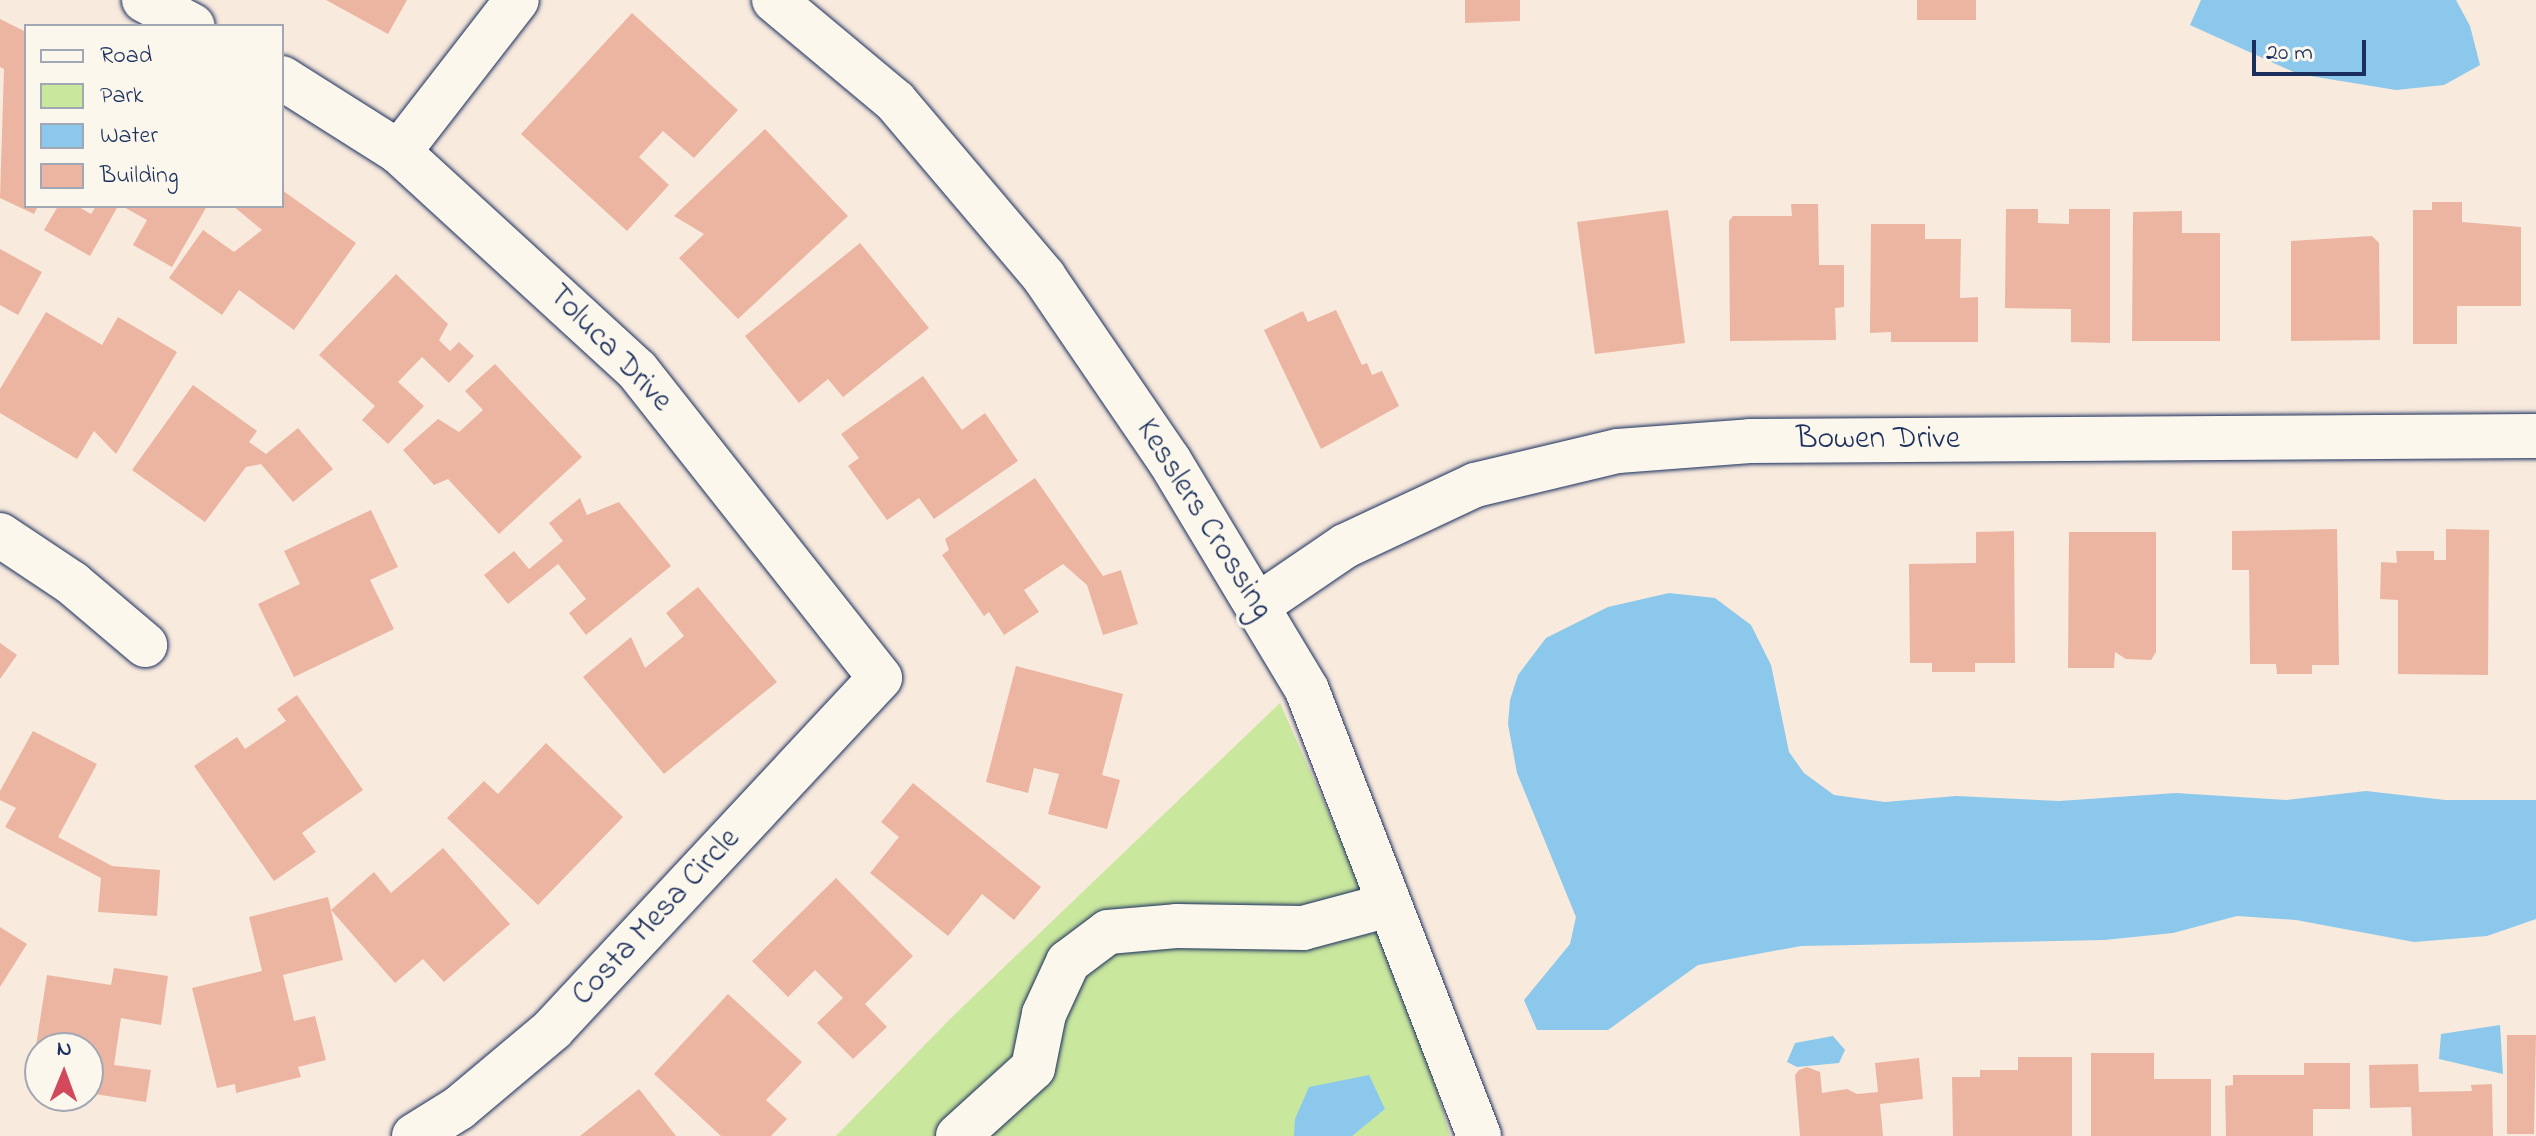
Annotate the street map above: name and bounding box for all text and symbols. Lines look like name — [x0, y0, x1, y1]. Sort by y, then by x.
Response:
legend — [24, 24, 284, 208]
scale bar — [2256, 24, 2370, 74]
text: 20 m — [2266, 36, 2313, 71]
text: Road — [100, 39, 152, 74]
text: Park — [100, 79, 143, 114]
text: Water — [100, 119, 158, 154]
text: Building — [100, 159, 179, 194]
street label: Toluca Drive — [539, 277, 679, 421]
street label: Kesslers Crossing — [1126, 413, 1280, 627]
street label: Bowen Drive — [1796, 421, 1960, 459]
street label: Costa Mesa Circle — [565, 821, 749, 1015]
north arrow — [24, 1032, 104, 1112]
text: N — [57, 1034, 72, 1066]

